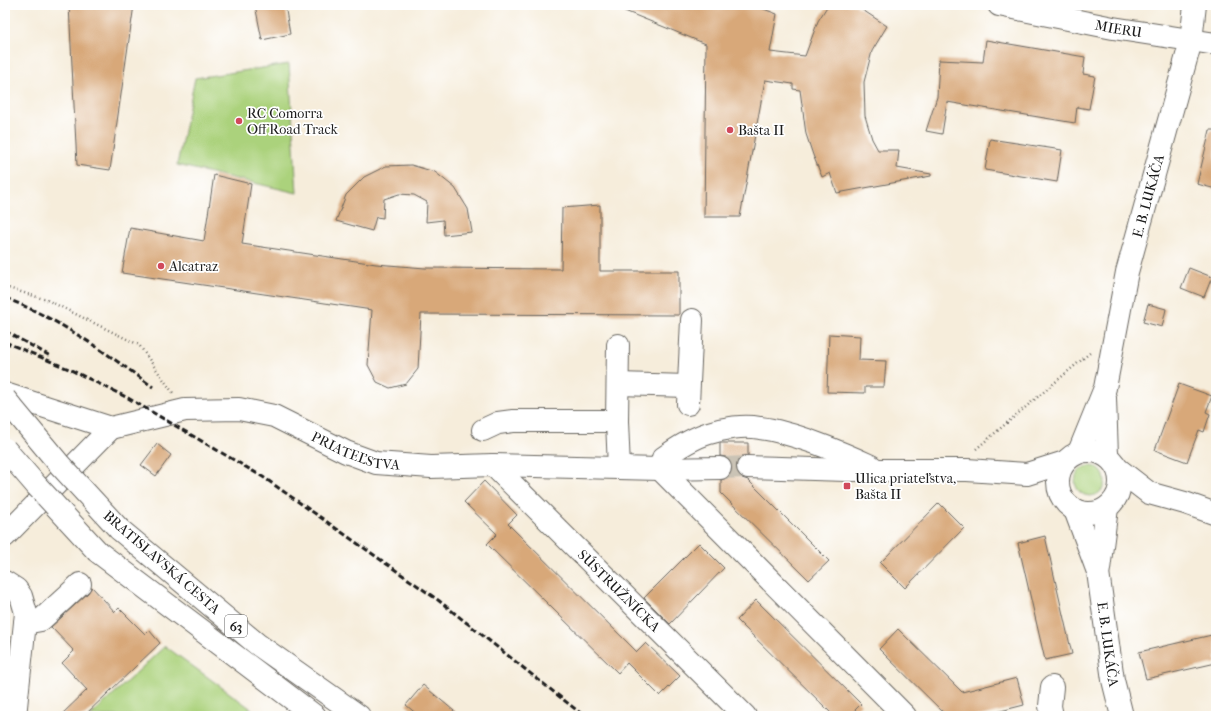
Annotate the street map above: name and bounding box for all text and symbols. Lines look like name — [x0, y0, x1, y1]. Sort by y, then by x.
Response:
street label: MIERU — [1094, 17, 1143, 41]
place label: RC Comorra Off Road Track — [247, 105, 339, 138]
marker: RC Comorra Off Road Track — [234, 116, 244, 126]
place label: Bašta II — [738, 122, 785, 139]
marker: Bašta II — [725, 125, 735, 135]
street label: E. B. LUKÁČA — [1129, 152, 1168, 240]
place label: Alcatraz — [168, 258, 218, 275]
marker: Alcatraz — [156, 261, 166, 271]
street label: PRIATEĽSTVA — [309, 428, 402, 474]
place label: Ulica priateľstva, Bašta II — [855, 470, 956, 503]
marker: Ulica priateľstva, Bašta II — [842, 481, 852, 491]
street label: BRATISLAVSKÁ CESTA — [100, 506, 225, 618]
street label: SÚSTRUŽNÍCKA — [574, 546, 664, 636]
street label: E. B. LUKÁČA — [1093, 601, 1123, 690]
road number: 63 — [225, 615, 247, 637]

